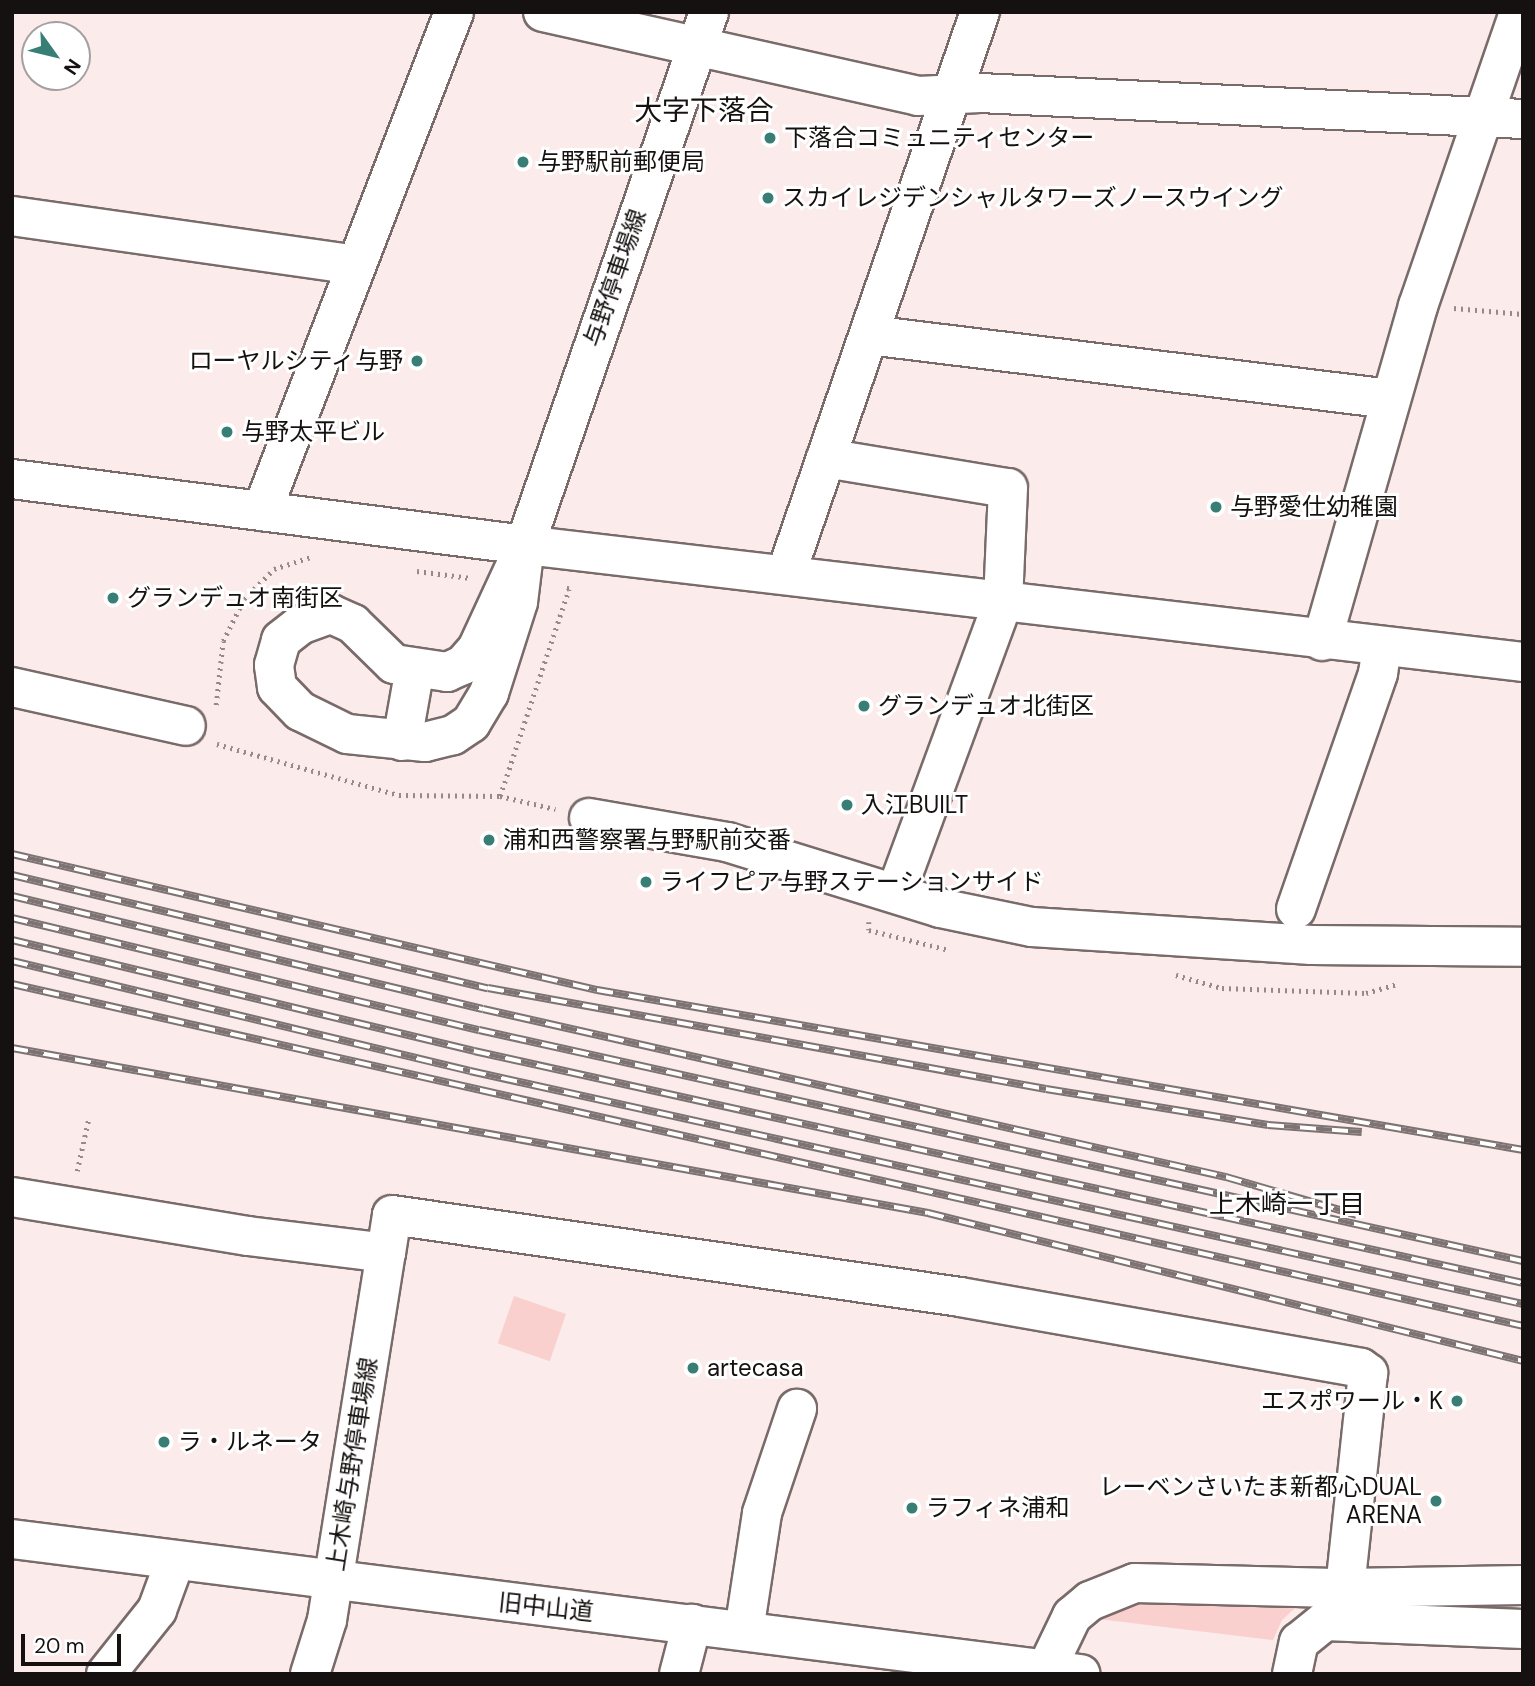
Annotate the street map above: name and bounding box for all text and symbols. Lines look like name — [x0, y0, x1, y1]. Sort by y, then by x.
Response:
north arrow — [21, 21, 91, 91]
text: N — [58, 54, 86, 80]
district label: 大字下落合 — [634, 94, 774, 128]
place label: 下落合コミュニティセンター — [784, 124, 1096, 152]
marker: 下落合コミュニティセンター — [762, 130, 778, 146]
place label: 与野駅前郵便局 — [537, 148, 705, 176]
marker: 与野駅前郵便局 — [515, 154, 531, 170]
place label: スカイレジデンシャルタワーズノースウイング — [782, 184, 1286, 212]
marker: スカイレジデンシャルタワーズノースウイング — [760, 190, 776, 206]
street label: 与野停車場線 — [578, 205, 652, 351]
place label: ローヤルシティ与野 — [187, 347, 403, 375]
marker: ローヤルシティ与野 — [409, 353, 425, 369]
place label: 与野太平ビル — [241, 418, 385, 446]
marker: 与野太平ビル — [219, 424, 235, 440]
place label: 与野愛仕幼稚園 — [1230, 493, 1398, 521]
marker: 与野愛仕幼稚園 — [1208, 499, 1224, 515]
place label: グランデュオ南街区 — [127, 584, 343, 612]
marker: グランデュオ南街区 — [105, 590, 121, 606]
place label: グランデュオ北街区 — [878, 692, 1094, 720]
marker: グランデュオ北街区 — [856, 698, 872, 714]
place label: 入江BUILT — [861, 791, 968, 819]
marker: 入江BUILT — [839, 797, 855, 813]
place label: 浦和西警察署与野駅前交番 — [503, 826, 791, 854]
marker: 浦和西警察署与野駅前交番 — [481, 832, 497, 848]
place label: ライフピア与野ステーションサイド — [660, 868, 1044, 896]
marker: ライフピア与野ステーションサイド — [638, 874, 654, 890]
district label: 上木崎一丁目 — [1209, 1189, 1365, 1221]
place label: artecasa — [707, 1354, 804, 1382]
street label: 上木崎与野停車場線 — [321, 1355, 383, 1573]
marker: artecasa — [685, 1360, 701, 1376]
place label: エスポワール・K — [1261, 1387, 1443, 1415]
marker: エスポワール・K — [1449, 1393, 1465, 1409]
place label: ラ・ルネータ — [178, 1428, 322, 1456]
marker: ラ・ルネータ — [156, 1434, 172, 1450]
place label: レーベンさいたま新都心DUAL ARENA — [1098, 1473, 1422, 1529]
marker: レーベンさいたま新都心DUAL ARENA — [1428, 1493, 1444, 1509]
place label: ラフィネ浦和 — [926, 1494, 1070, 1522]
marker: ラフィネ浦和 — [904, 1500, 920, 1516]
street label: 旧中山道 — [497, 1588, 595, 1626]
scale bar — [24, 1620, 124, 1664]
text: 20 m — [34, 1632, 85, 1660]

